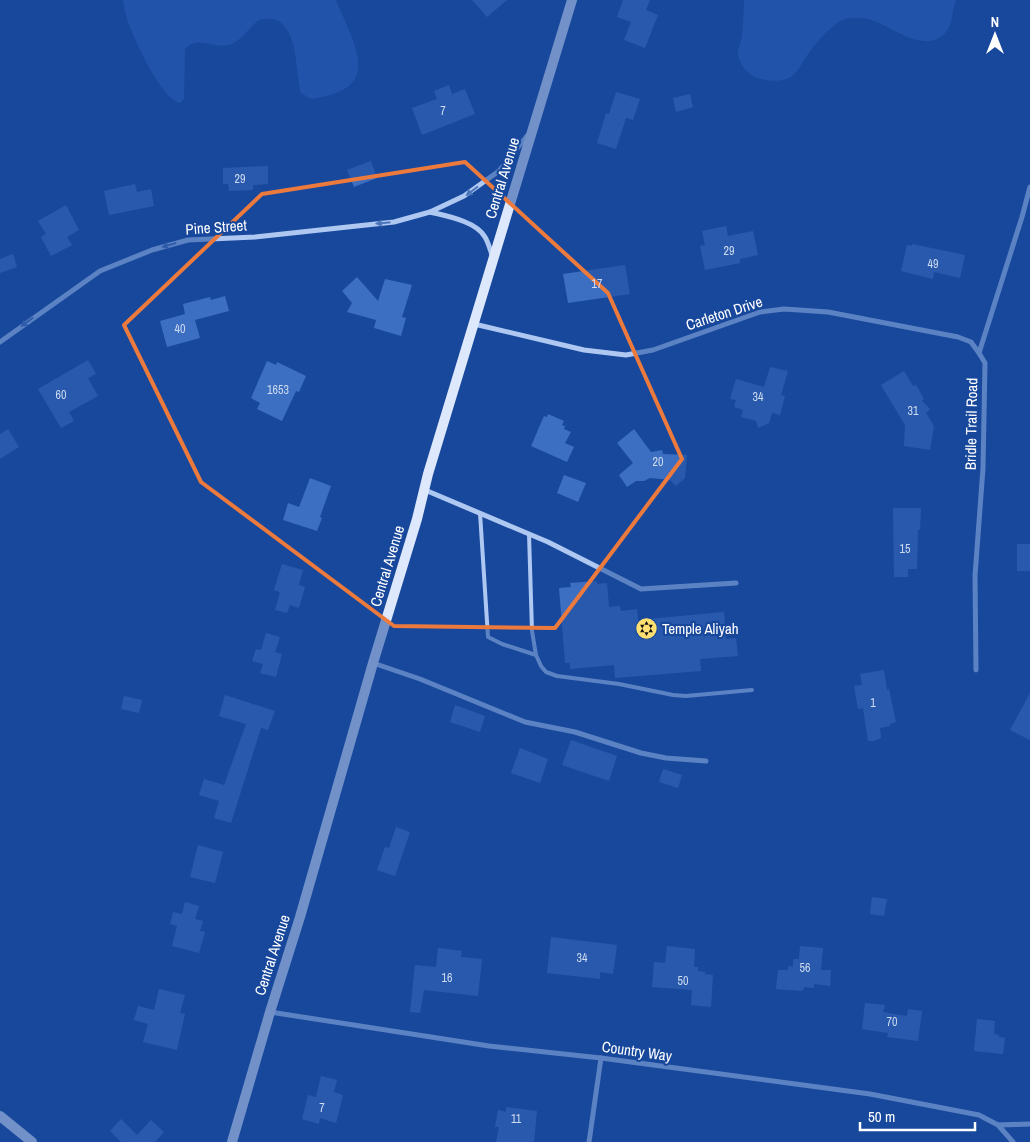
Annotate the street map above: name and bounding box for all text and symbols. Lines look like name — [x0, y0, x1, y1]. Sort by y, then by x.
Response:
north arrow — [970, 10, 1020, 60]
text: N — [991, 13, 999, 31]
house number: 7 — [440, 103, 446, 119]
street label: Central Avenue — [480, 135, 524, 221]
house number: 29 — [235, 171, 245, 187]
one-way arrow — [466, 185, 479, 196]
street label: Pine Street — [185, 214, 248, 240]
one-way arrow — [374, 219, 390, 227]
one-way arrow — [162, 241, 177, 249]
house number: 29 — [724, 243, 734, 259]
house number: 49 — [928, 256, 938, 272]
house number: 17 — [592, 276, 603, 292]
street label: Carleton Drive — [683, 291, 765, 335]
one-way arrow — [21, 316, 34, 326]
house number: 40 — [175, 321, 185, 337]
street label: Bridle Trail Road — [960, 378, 982, 470]
house number: 1653 — [267, 382, 289, 398]
house number: 60 — [56, 387, 66, 403]
house number: 34 — [753, 389, 764, 405]
house number: 31 — [908, 403, 919, 419]
house number: 20 — [653, 454, 663, 470]
street label: Central Avenue — [365, 523, 409, 609]
house number: 15 — [900, 541, 911, 557]
synagogue icon: Temple Aliyah — [634, 616, 658, 640]
place label: Temple Aliyah — [662, 618, 739, 639]
house number: 1 — [870, 695, 876, 711]
street label: Central Avenue — [249, 912, 295, 998]
house number: 34 — [577, 950, 588, 966]
house number: 56 — [800, 960, 810, 976]
house number: 16 — [442, 970, 452, 986]
house number: 50 — [678, 973, 688, 989]
house number: 70 — [887, 1014, 897, 1030]
street label: Country Way — [601, 1036, 674, 1066]
house number: 7 — [319, 1100, 325, 1116]
scale bar — [860, 1100, 975, 1132]
text: 50 m — [868, 1106, 895, 1127]
house number: 11 — [511, 1111, 522, 1127]

